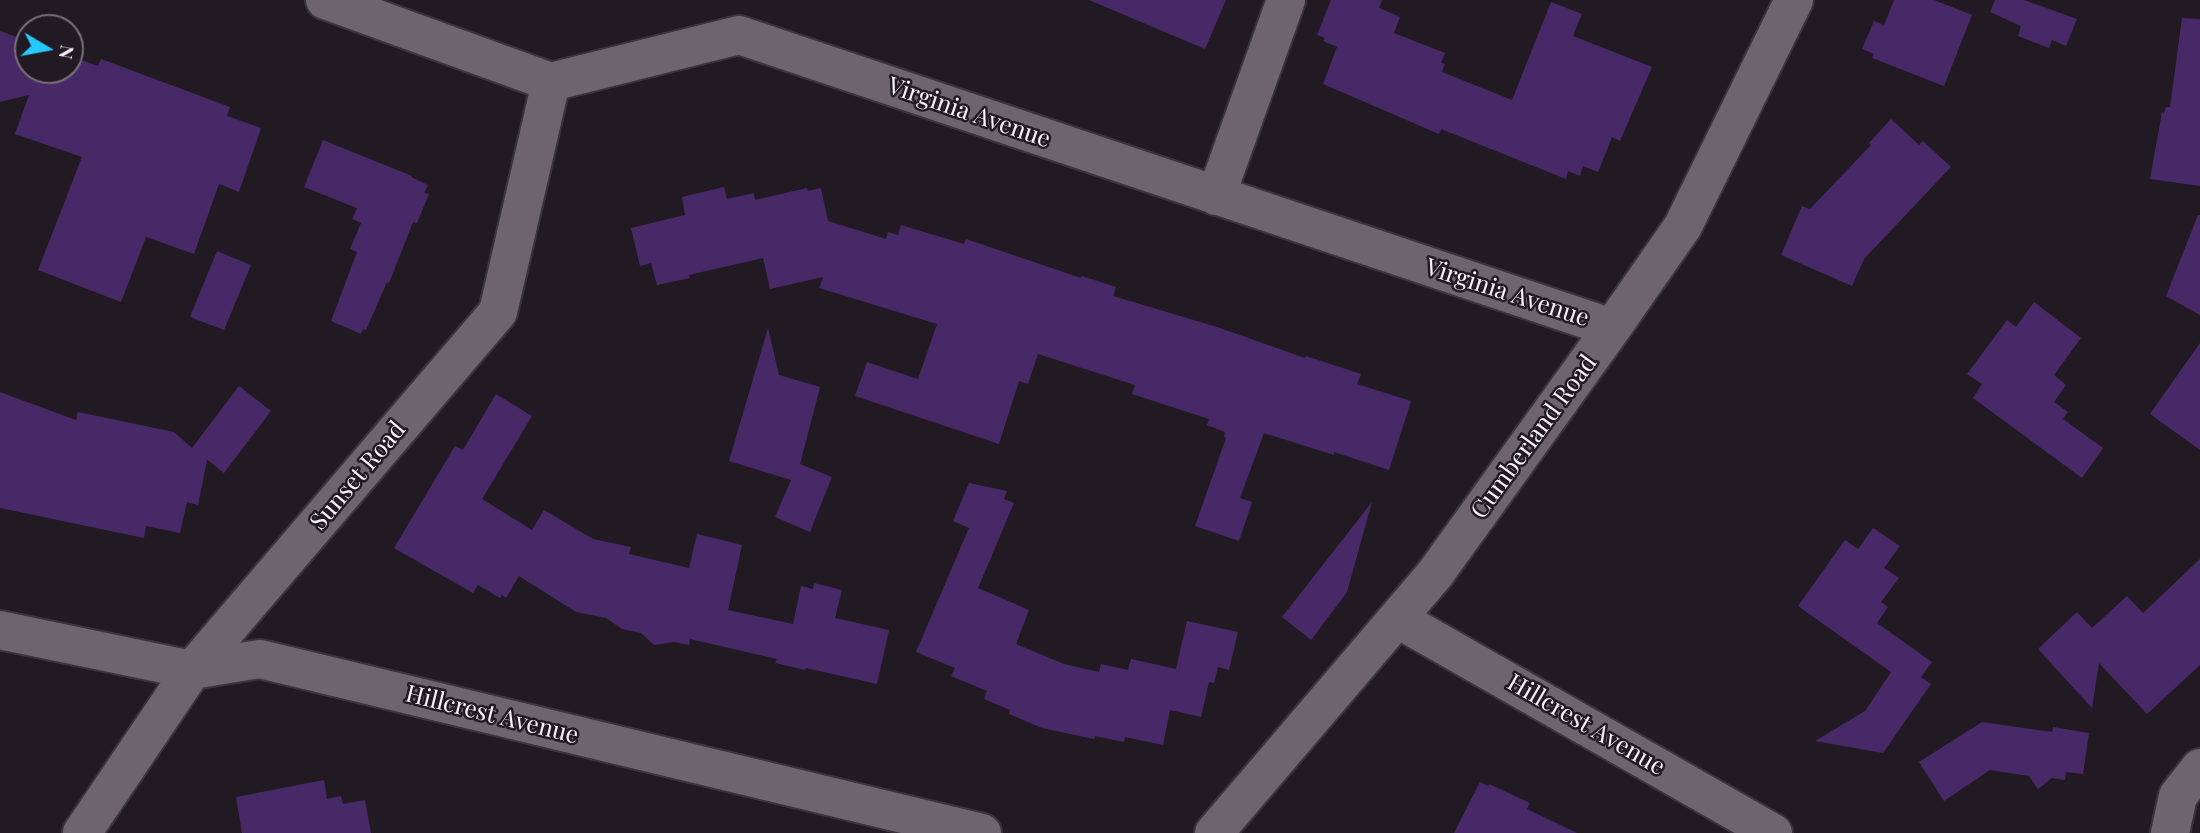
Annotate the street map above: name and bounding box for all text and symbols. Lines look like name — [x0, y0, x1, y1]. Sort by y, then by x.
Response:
north arrow — [14, 14, 84, 84]
text: N — [54, 43, 82, 61]
street label: Virginia Avenue — [884, 72, 1054, 154]
street label: Virginia Avenue — [1422, 253, 1592, 333]
street label: Cumberland Road — [1465, 350, 1603, 524]
street label: Sunset Road — [304, 416, 412, 536]
street label: Hillcrest Avenue — [1502, 668, 1670, 782]
street label: Hillcrest Avenue — [403, 680, 581, 750]

